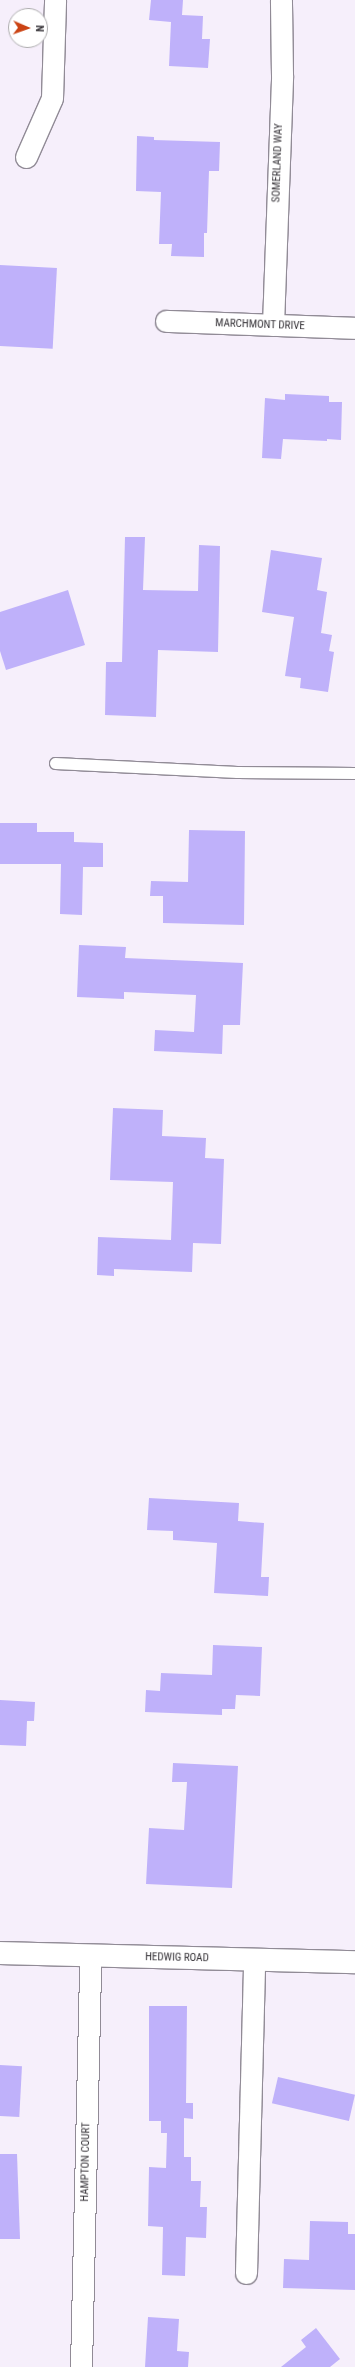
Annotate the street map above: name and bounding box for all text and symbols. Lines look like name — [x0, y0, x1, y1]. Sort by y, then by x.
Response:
north arrow — [8, 8, 48, 48]
text: N — [33, 25, 46, 32]
street label: SOMERLAND WAY — [270, 123, 286, 203]
street label: MARCHMONT DRIVE — [215, 317, 305, 333]
street label: HEDWIG ROAD — [145, 1951, 209, 1965]
street label: HAMPTON COURT — [79, 2122, 93, 2202]

